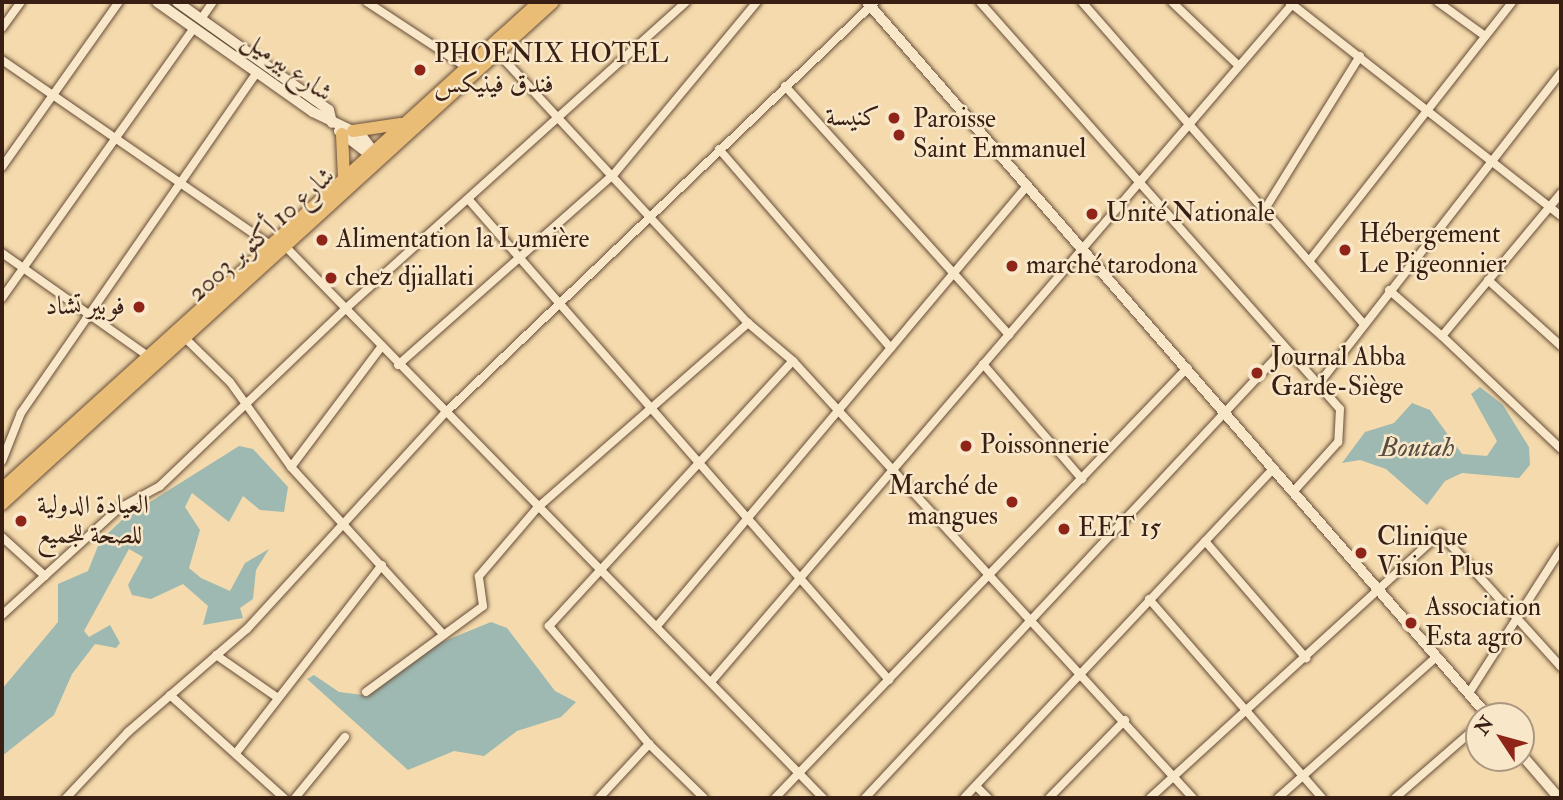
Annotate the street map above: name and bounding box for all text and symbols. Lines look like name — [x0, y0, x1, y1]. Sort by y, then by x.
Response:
street label: شارع بيرميل — [236, 25, 338, 109]
place label: PHOENIX HOTEL فندق فينيكس — [434, 39, 668, 100]
marker: PHOENIX HOTEL فندق فينيكس — [412, 62, 428, 78]
place label: كنيسة — [826, 102, 880, 134]
place label: Paroisse Saint Emmanuel — [913, 104, 1086, 166]
marker: كنيسة — [886, 110, 902, 126]
marker: Paroisse Saint Emmanuel — [891, 127, 907, 143]
street label: شارع 10 أكتوبر 2003 — [182, 161, 342, 309]
place label: Unité Nationale — [1106, 198, 1275, 230]
marker: Unité Nationale — [1084, 206, 1100, 222]
place label: Hébergement Le Pigeonnier — [1359, 219, 1507, 280]
place label: Alimentation la Lumière — [336, 224, 589, 256]
marker: Alimentation la Lumière — [314, 232, 330, 248]
marker: Hébergement Le Pigeonnier — [1337, 242, 1353, 258]
place label: marché tarodona — [1026, 250, 1198, 282]
marker: marché tarodona — [1004, 258, 1020, 274]
place label: chez djiallati — [345, 262, 474, 294]
marker: chez djiallati — [323, 270, 339, 286]
place label: فوبير تشاد — [45, 291, 125, 323]
marker: فوبير تشاد — [131, 299, 147, 315]
place label: Journal Abba Garde-Siège — [1271, 342, 1406, 404]
marker: Journal Abba Garde-Siège — [1249, 365, 1265, 381]
place label: Poissonnerie — [980, 430, 1109, 462]
water label: Boutah — [1379, 431, 1455, 465]
marker: Poissonnerie — [958, 438, 974, 454]
place label: Marché de mangues — [889, 471, 998, 532]
place label: العيادة الدولية للصحة للجميع — [37, 490, 149, 552]
marker: Marché de mangues — [1004, 494, 1020, 510]
marker: العيادة الدولية للصحة للجميع — [11, 511, 31, 531]
place label: EET 15 — [1078, 513, 1161, 545]
marker: EET 15 — [1056, 521, 1072, 537]
place label: Clinique Vision Plus — [1377, 522, 1493, 584]
marker: Clinique Vision Plus — [1351, 543, 1371, 563]
place label: Association Esta agro — [1425, 592, 1541, 654]
marker: Association Esta agro — [1403, 615, 1419, 631]
north arrow — [1465, 702, 1535, 772]
text: N — [1470, 712, 1499, 740]

